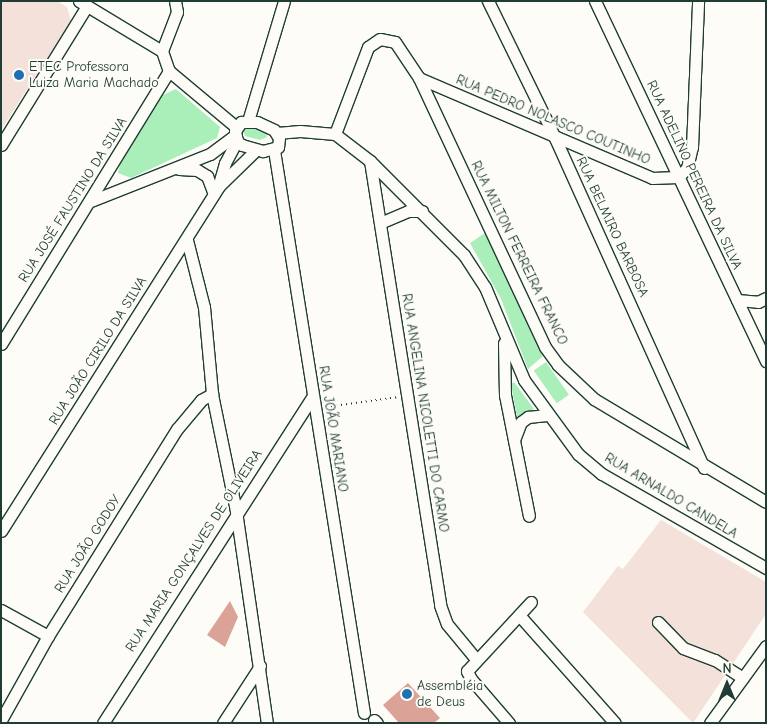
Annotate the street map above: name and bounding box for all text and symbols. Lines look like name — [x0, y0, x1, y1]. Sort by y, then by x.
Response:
place label: ETEC Professora Luiza Maria Machado — [29, 59, 159, 92]
marker: ETEC Professora Luiza Maria Machado — [13, 69, 25, 81]
street label: RUA PEDRO NOLASCO COUTINHO — [453, 71, 653, 169]
street label: RUA ADELINO PEREIRA DA SILVA — [643, 78, 745, 272]
street label: RUA JOSÉ FAUSTINO DA SILVA — [15, 114, 131, 286]
street label: RUA BELMIRO BARBOSA — [572, 154, 652, 300]
street label: RUA MILTON FERREIRA FRANCO — [467, 158, 571, 348]
street label: RUA JOÃO CIRILO DA SILVA — [45, 274, 151, 428]
street label: RUA ANGELINA NICOLETTI DO CARMO — [398, 292, 452, 534]
street label: RUA JOÃO MARIANO — [315, 365, 351, 493]
street label: RUA MARIA GONÇALVES DE OLIVEIRA — [122, 447, 266, 655]
street label: RUA ARNALDO CANDELA — [601, 450, 741, 542]
street label: RUA JOÃO GODOY — [51, 492, 125, 596]
north arrow — [702, 659, 752, 709]
text: N — [722, 660, 732, 677]
place label: Assembléia de Deus — [417, 678, 483, 710]
marker: Assembléia de Deus — [401, 688, 413, 700]

